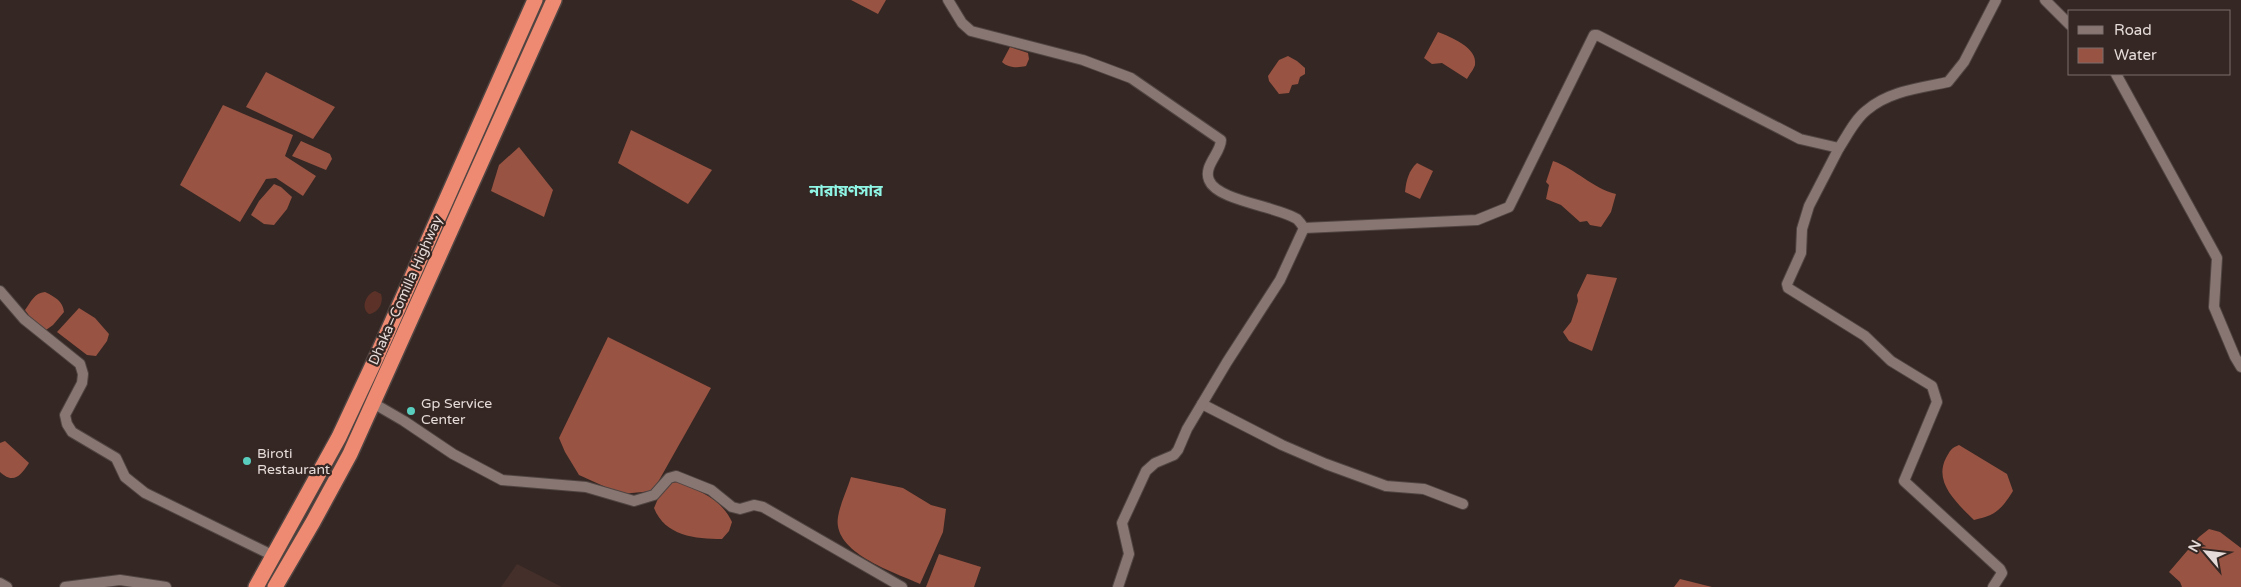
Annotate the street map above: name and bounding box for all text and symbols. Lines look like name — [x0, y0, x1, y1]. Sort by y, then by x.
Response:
legend — [2068, 10, 2231, 75]
text: Road — [2114, 21, 2152, 39]
text: Water — [2114, 46, 2157, 64]
district label: নারায়ণসার — [808, 181, 883, 201]
street label: Dhaka–Comilla Highway — [365, 212, 446, 368]
place label: Gp Service Center — [421, 395, 492, 428]
marker: Gp Service Center — [405, 405, 417, 417]
place label: Biroti Restaurant — [257, 445, 331, 478]
marker: Biroti Restaurant — [241, 455, 253, 467]
north arrow — [2181, 527, 2231, 577]
text: N — [2185, 537, 2205, 555]

